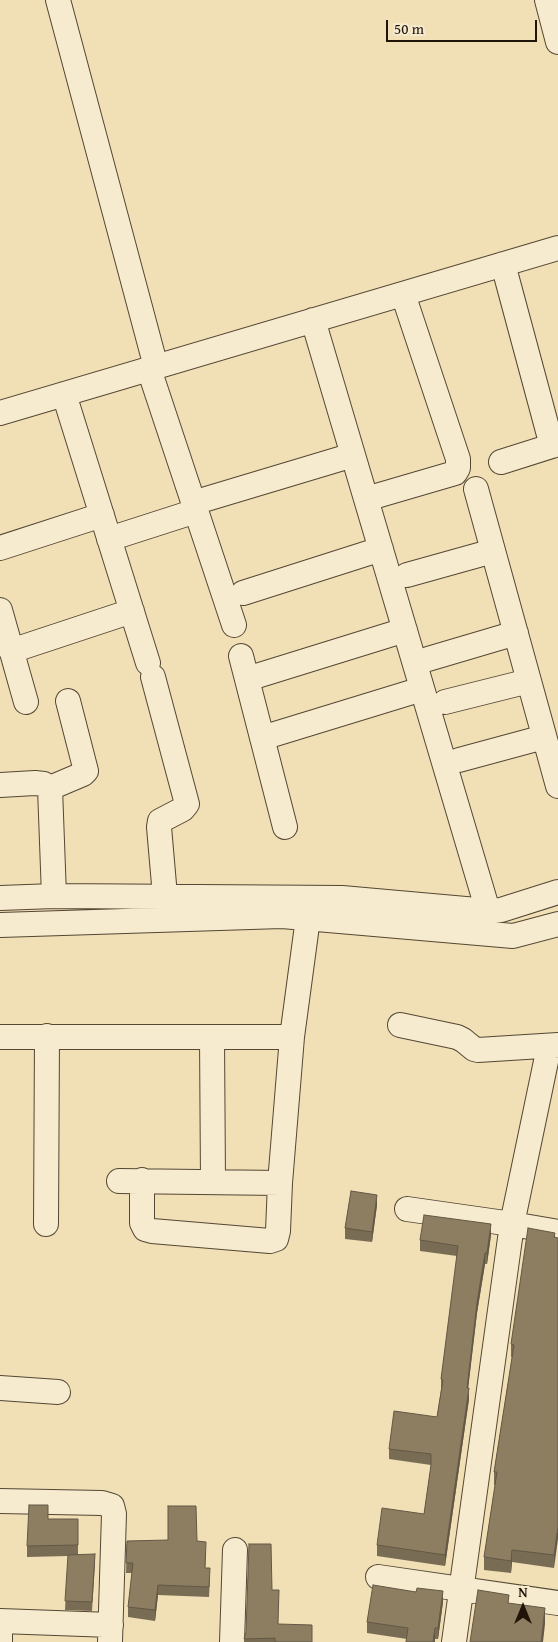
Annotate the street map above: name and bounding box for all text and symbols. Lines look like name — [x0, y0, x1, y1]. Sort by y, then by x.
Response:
scale bar — [388, 10, 539, 42]
text: 50 m — [394, 18, 424, 39]
north arrow — [498, 1582, 548, 1632]
text: N — [518, 1582, 528, 1602]

